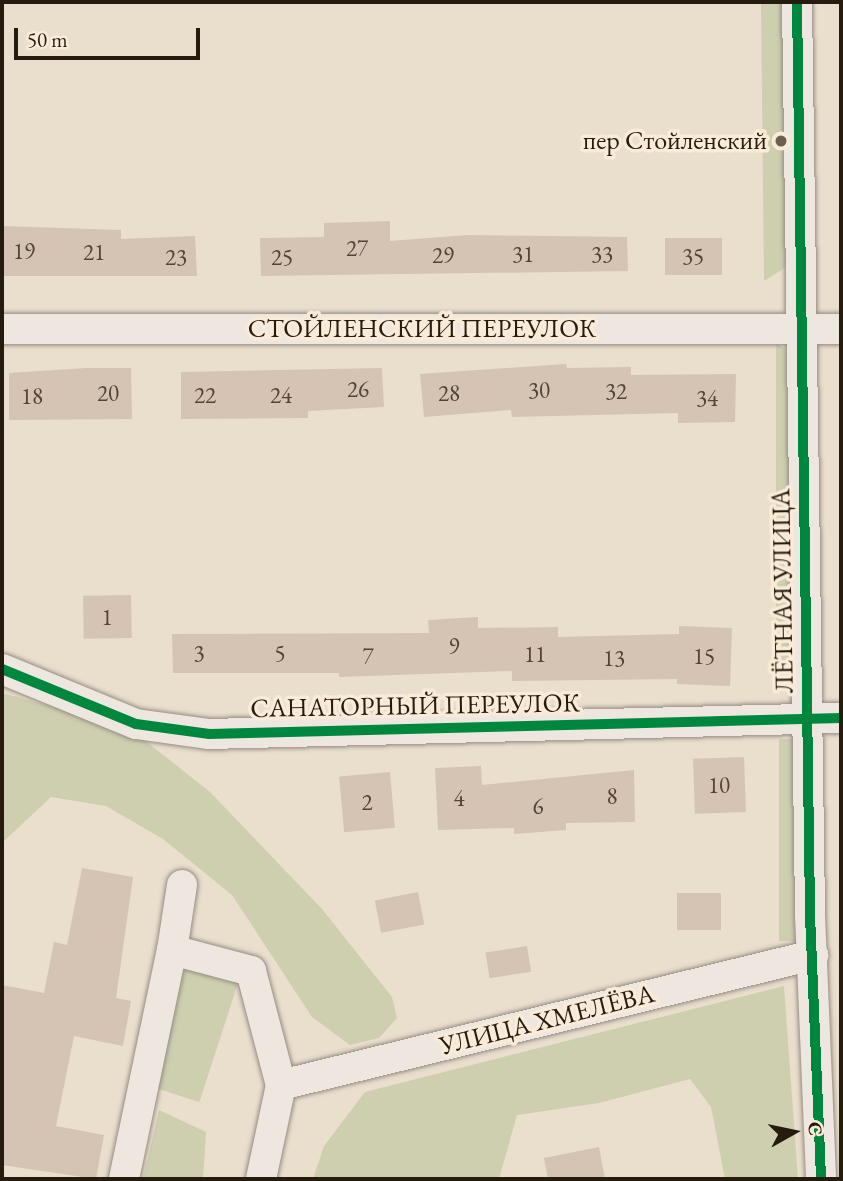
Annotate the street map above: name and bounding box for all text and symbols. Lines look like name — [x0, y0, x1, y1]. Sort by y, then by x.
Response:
scale bar — [18, 14, 203, 58]
text: 50 m — [27, 26, 68, 53]
place label: пер Стойленский — [583, 125, 767, 157]
marker: пер Стойленский — [773, 133, 789, 149]
house number: 27 — [346, 234, 368, 262]
house number: 19 — [13, 237, 35, 265]
house number: 21 — [83, 238, 105, 266]
house number: 31 — [512, 240, 534, 268]
house number: 33 — [591, 240, 613, 268]
house number: 29 — [432, 241, 454, 269]
house number: 35 — [682, 242, 704, 270]
house number: 23 — [165, 243, 187, 271]
house number: 25 — [271, 243, 293, 271]
street label: СТОЙЛЕНСКИЙ ПЕРЕУЛОК — [248, 313, 596, 345]
house number: 26 — [347, 375, 369, 403]
house number: 30 — [528, 376, 550, 404]
house number: 32 — [605, 377, 627, 405]
house number: 20 — [97, 379, 119, 407]
house number: 28 — [438, 379, 460, 407]
house number: 22 — [194, 381, 216, 409]
house number: 24 — [270, 381, 292, 409]
house number: 18 — [21, 382, 43, 410]
house number: 34 — [696, 384, 718, 412]
street label: ЛЁТНАЯ УЛИЦА — [766, 488, 800, 694]
house number: 1 — [101, 603, 113, 631]
house number: 9 — [448, 632, 460, 660]
house number: 3 — [193, 639, 205, 667]
house number: 5 — [274, 639, 286, 667]
house number: 11 — [524, 640, 546, 668]
house number: 7 — [362, 642, 374, 670]
house number: 15 — [693, 642, 715, 670]
house number: 13 — [603, 644, 625, 672]
street label: САНАТОРНЫЙ ПЕРЕУЛОК — [250, 688, 580, 724]
house number: 10 — [708, 771, 730, 799]
house number: 8 — [606, 782, 618, 810]
house number: 4 — [453, 784, 465, 812]
house number: 2 — [361, 788, 373, 816]
house number: 6 — [532, 792, 544, 820]
street label: УЛИЦА ХМЕЛЁВА — [436, 978, 658, 1062]
north arrow — [759, 1097, 829, 1167]
text: С — [802, 1120, 829, 1137]

